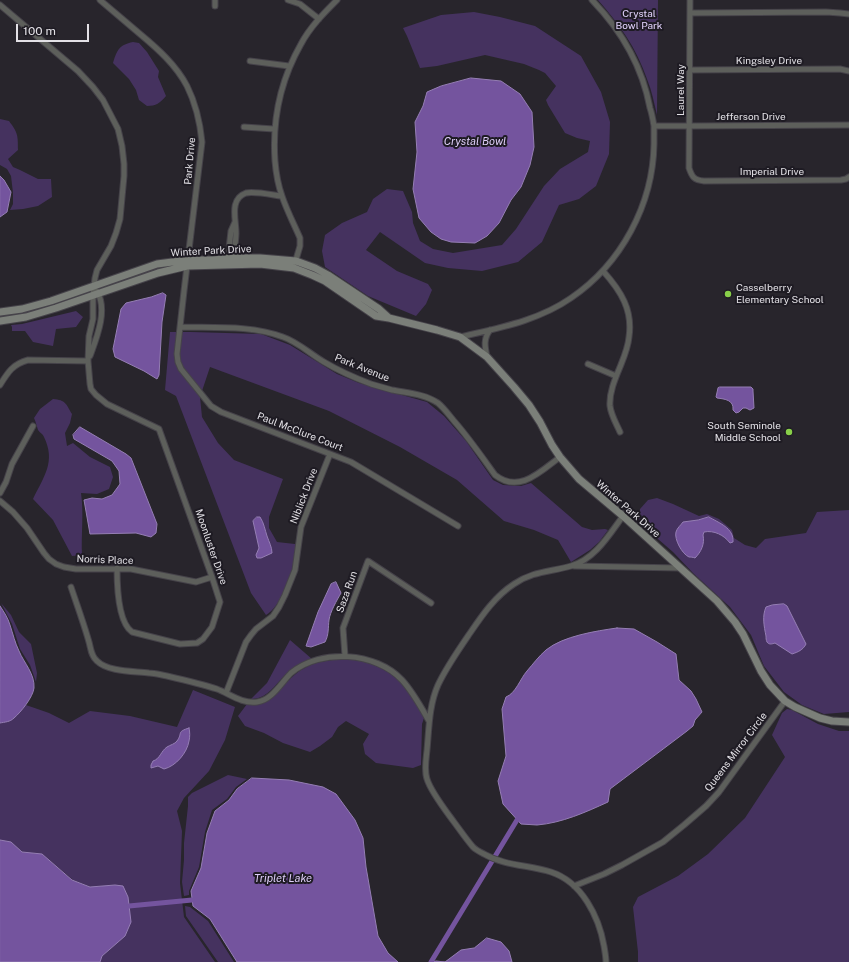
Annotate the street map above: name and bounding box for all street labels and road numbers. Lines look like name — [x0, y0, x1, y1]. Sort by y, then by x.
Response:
street label: Kingsley Drive — [736, 55, 802, 67]
street label: Laurel Way — [675, 64, 687, 116]
street label: Jefferson Drive — [716, 111, 786, 123]
street label: Park Drive — [182, 137, 198, 185]
street label: Imperial Drive — [740, 166, 804, 178]
street label: Winter Park Drive — [170, 243, 252, 259]
street label: Park Avenue — [333, 352, 391, 384]
street label: Paul McClure Court — [255, 410, 345, 454]
street label: Niblick Drive — [288, 466, 320, 526]
street label: Winter Park Drive — [593, 478, 663, 540]
street label: Moonluster Drive — [192, 508, 230, 586]
street label: Norris Place — [76, 553, 134, 567]
street label: Saza Run — [334, 570, 360, 614]
street label: Queens Mirror Circle — [702, 710, 770, 794]

